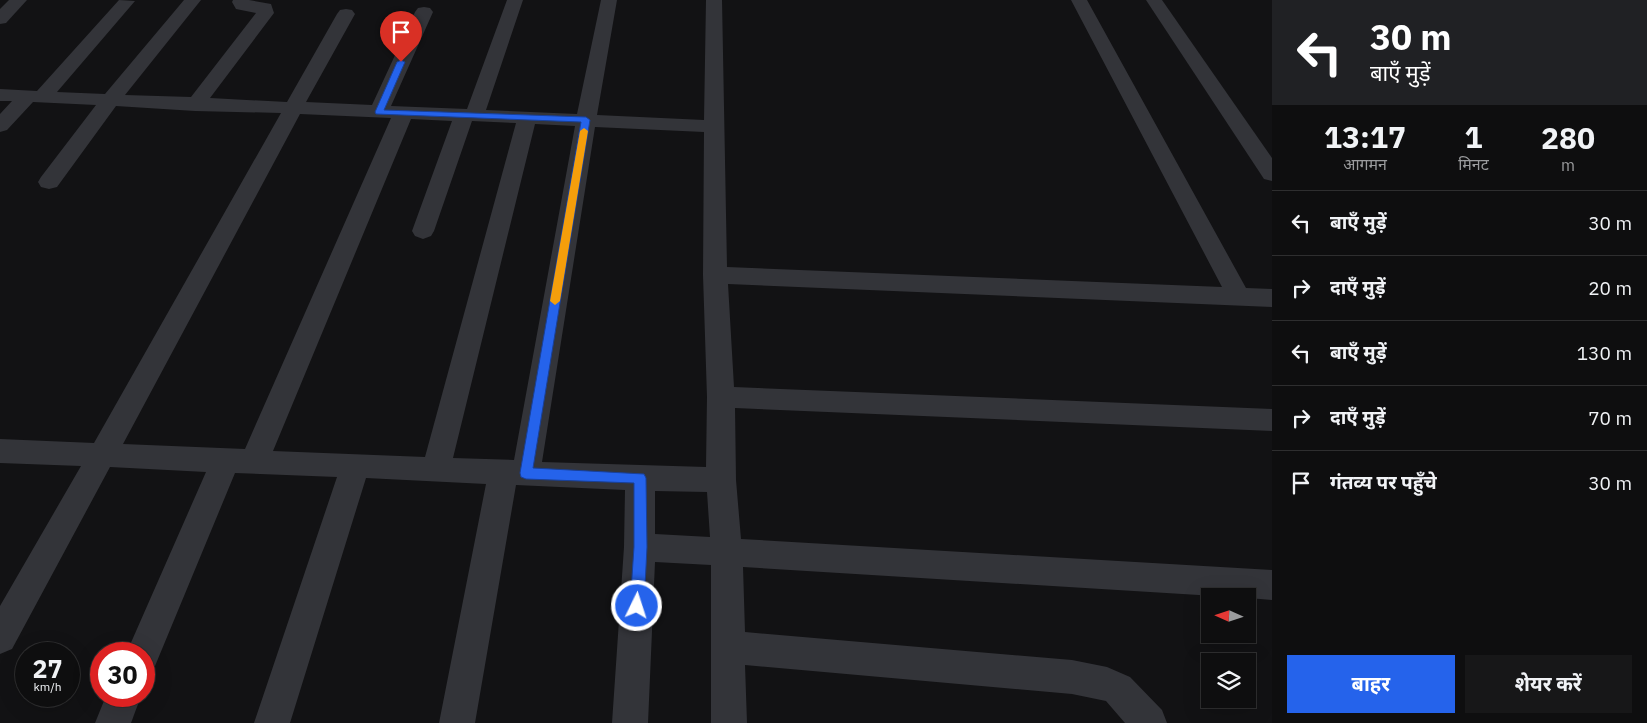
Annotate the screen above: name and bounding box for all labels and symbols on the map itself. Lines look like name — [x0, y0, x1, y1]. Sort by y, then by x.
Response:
pin — [380, 11, 422, 62]
position arrow — [610, 579, 662, 631]
north arrow — [1201, 588, 1256, 642]
speed limit sign: 30 — [90, 642, 155, 707]

